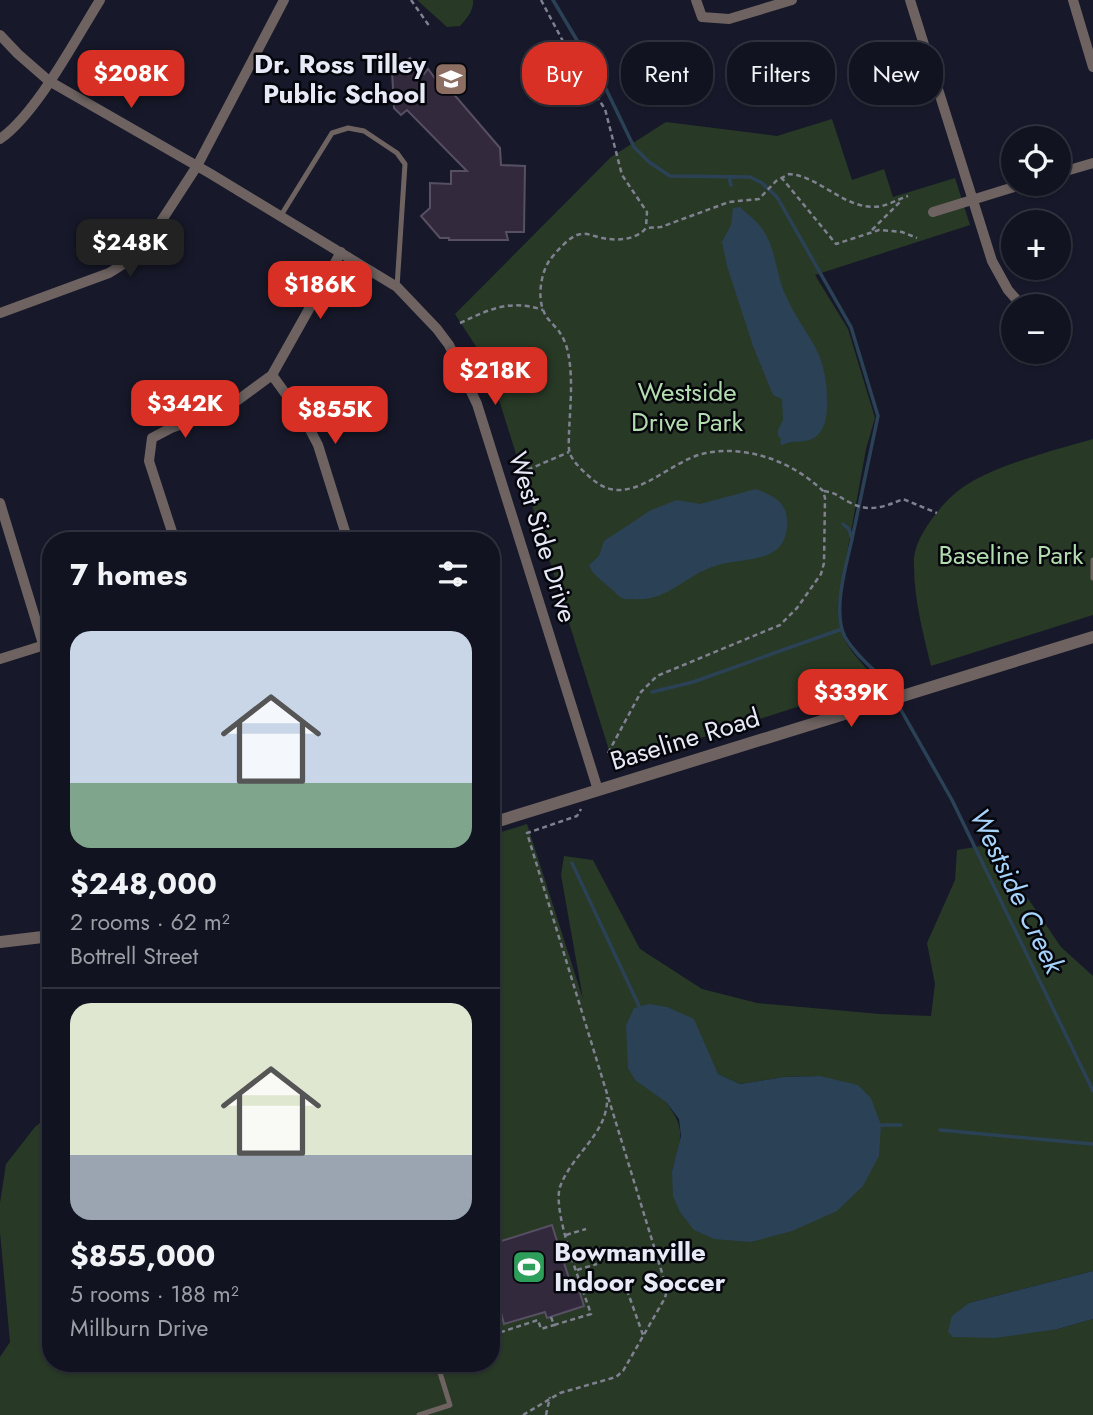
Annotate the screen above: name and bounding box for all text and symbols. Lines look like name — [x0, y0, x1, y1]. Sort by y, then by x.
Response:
chip: Buy — [522, 42, 607, 105]
chip: Rent — [621, 42, 713, 105]
chip: Filters — [727, 42, 835, 105]
chip: New — [849, 42, 943, 105]
place label: Dr. Ross Tilley Public School — [254, 45, 426, 113]
pin: $208K — [82, 50, 180, 110]
text: $208K — [93, 56, 169, 90]
school or university icon: Dr. Ross Tilley Public School — [432, 60, 470, 98]
map controls — [1001, 126, 1071, 364]
button: locate — [1001, 126, 1071, 196]
button: + — [1001, 210, 1071, 280]
pin: $248K — [81, 219, 179, 279]
text: $248K — [92, 225, 168, 259]
pin: $186K — [271, 262, 369, 321]
text: $186K — [284, 267, 356, 301]
button: − — [1001, 294, 1071, 364]
pin: $218K — [446, 348, 544, 407]
text: $218K — [459, 353, 531, 387]
park label: Westside Drive Park — [631, 373, 744, 441]
pin: $342K — [136, 380, 234, 440]
text: $342K — [147, 386, 223, 420]
pin: $855K — [286, 386, 384, 446]
text: $855K — [298, 392, 372, 426]
street label: West Side Drive — [499, 447, 587, 627]
park label: Baseline Park — [939, 536, 1084, 574]
text: 7 homes — [70, 553, 187, 596]
icon: filters — [434, 555, 472, 593]
pin: $339K — [802, 670, 900, 729]
text: $339K — [814, 675, 888, 709]
icon: home — [208, 676, 334, 802]
street label: Baseline Road — [606, 698, 764, 780]
water label: Westside Creek — [959, 801, 1075, 982]
text: $248,000 — [70, 862, 217, 905]
text: 2 rooms · 62 m² — [70, 905, 230, 939]
text: Bottrell Street — [70, 939, 198, 973]
icon: home — [208, 1048, 334, 1174]
place label: Bowmanville Indoor Soccer — [554, 1233, 726, 1301]
text: $855,000 — [70, 1234, 215, 1277]
sports icon: Bowmanville Indoor Soccer — [510, 1248, 548, 1286]
text: 5 rooms · 188 m² — [70, 1277, 239, 1311]
text: Millburn Drive — [70, 1311, 208, 1345]

